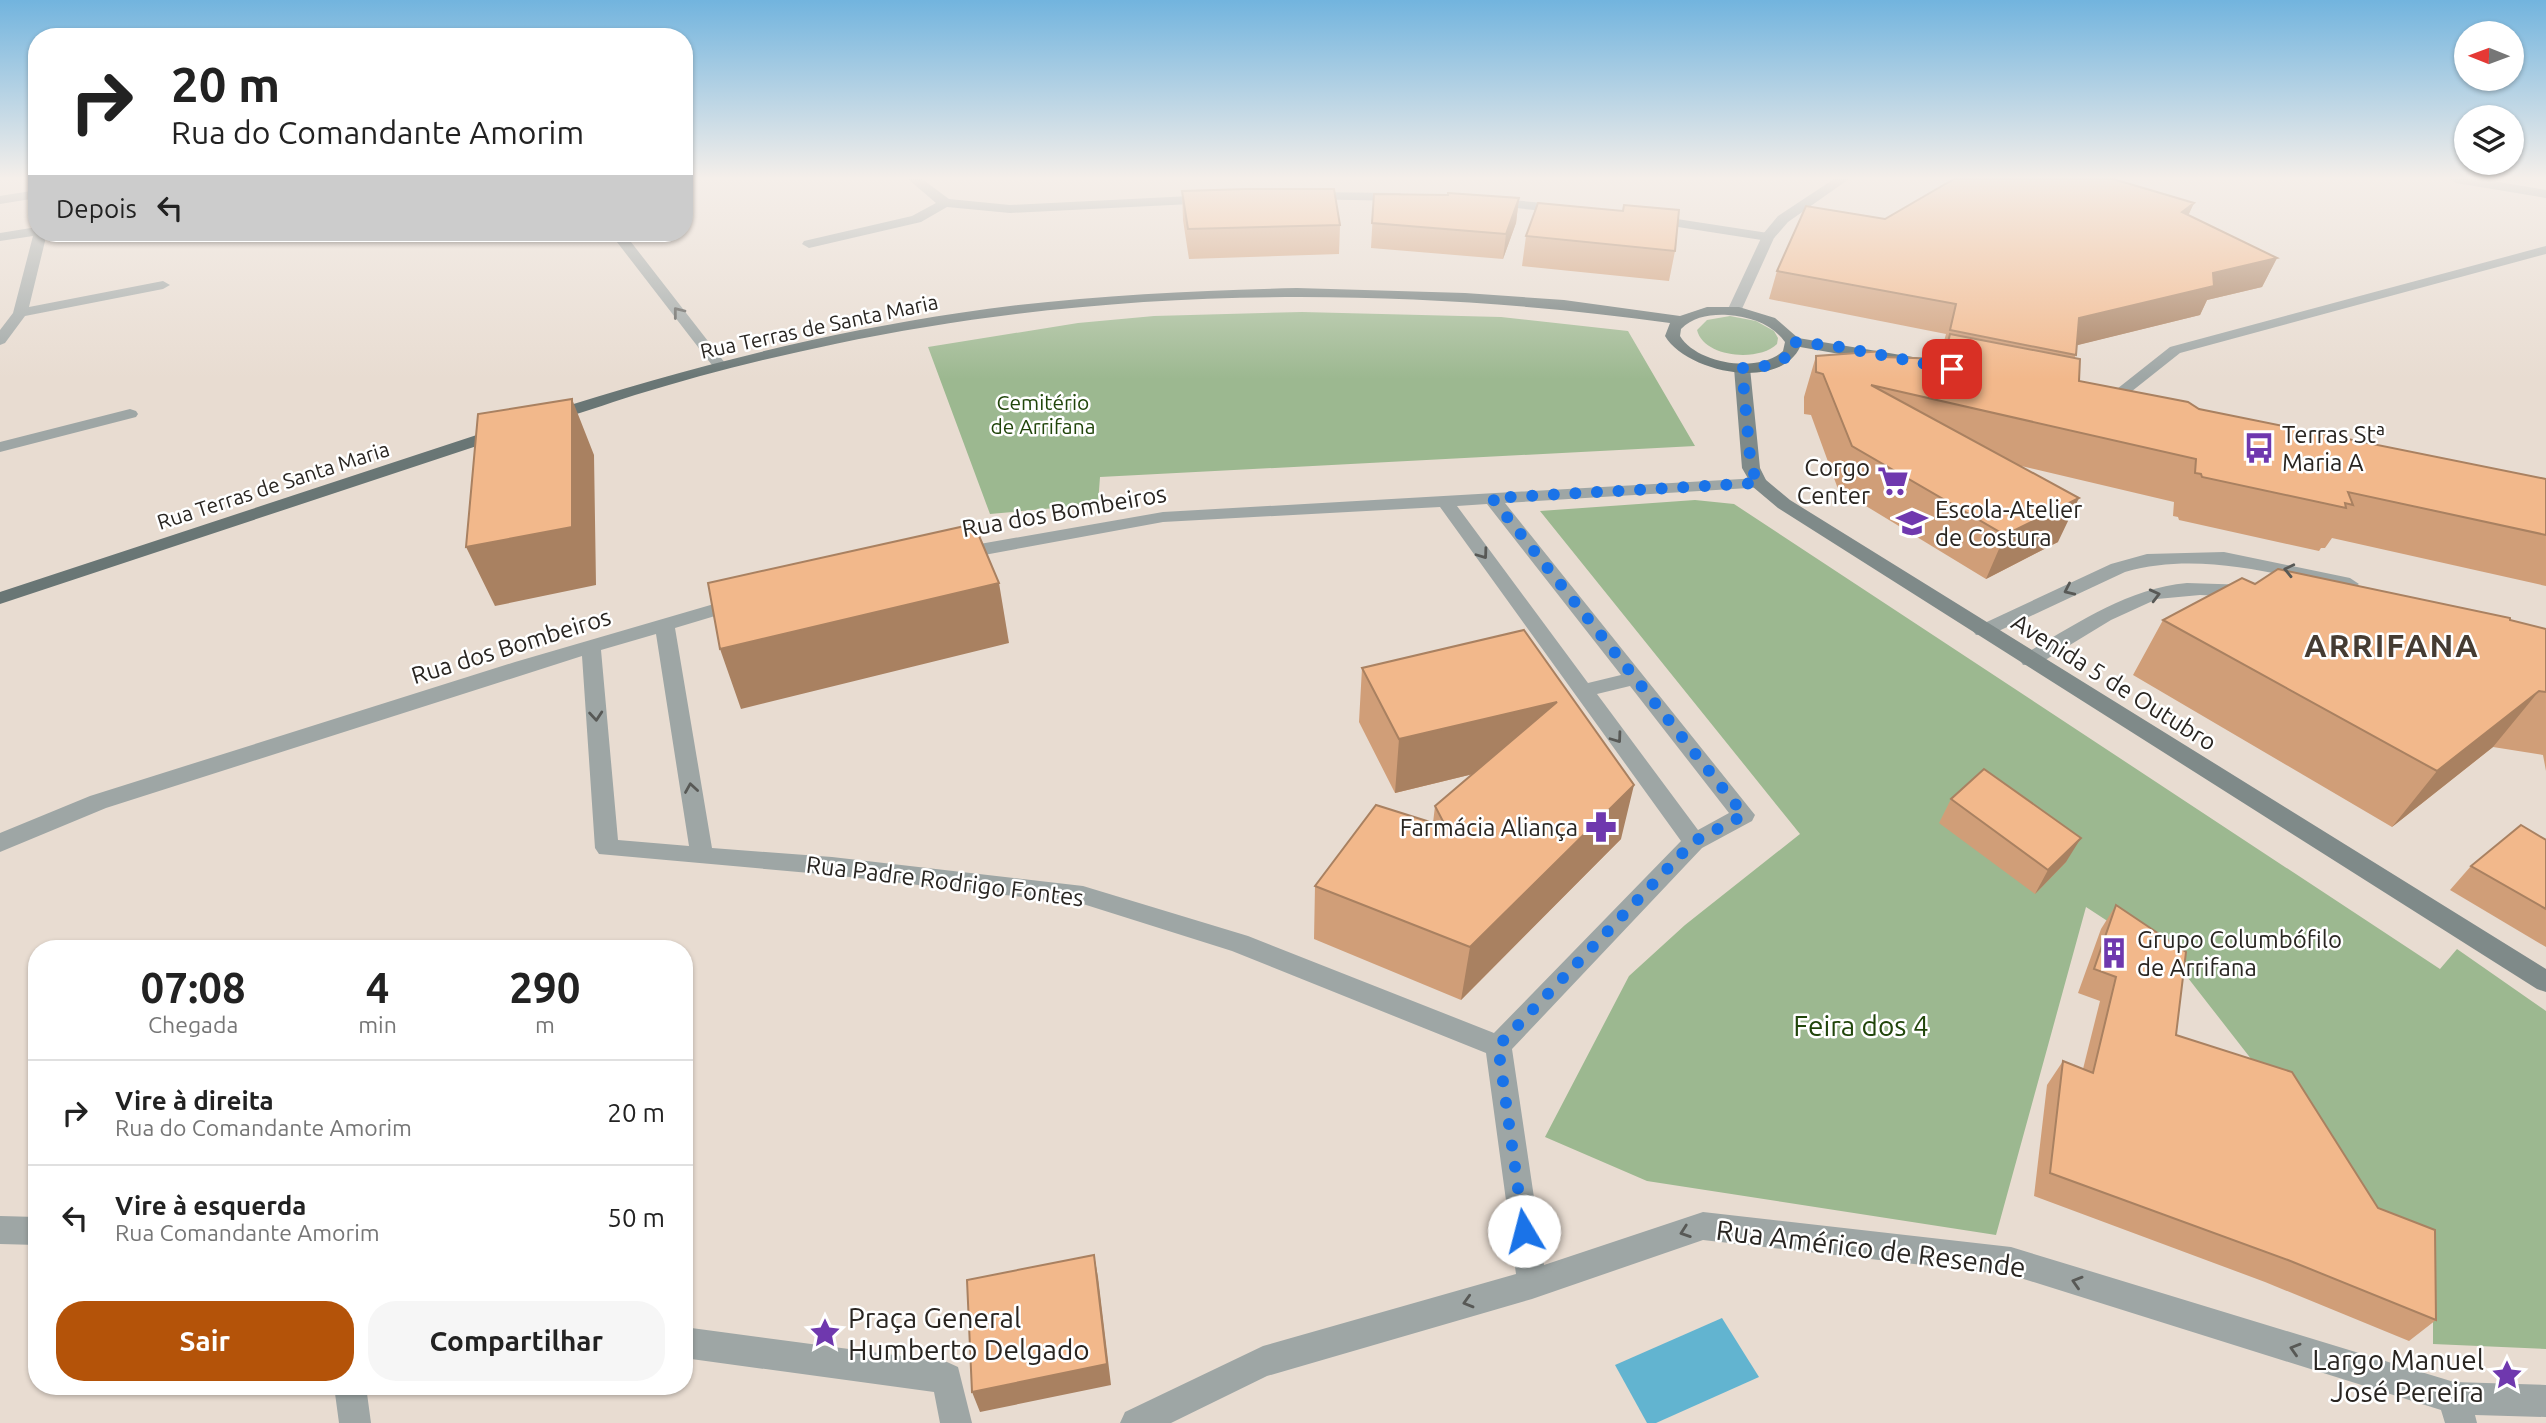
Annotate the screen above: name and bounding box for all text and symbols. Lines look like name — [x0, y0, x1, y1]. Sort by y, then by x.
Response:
north arrow — [2454, 21, 2524, 91]
map controls — [2454, 21, 2524, 175]
icon: right — [56, 56, 147, 147]
text: 20 m — [171, 56, 280, 111]
button: layers — [2454, 105, 2524, 175]
text: Rua do Comandante Amorim — [171, 114, 584, 150]
icon: left — [151, 189, 189, 227]
text: Depois — [56, 194, 137, 223]
street label: Rua Terras de Santa Maria — [698, 289, 940, 363]
one-way arrow — [674, 307, 686, 319]
pin — [1922, 339, 1982, 399]
icon: arrive — [1933, 350, 1971, 388]
park label: Cemitério de Arrifana — [991, 390, 1095, 438]
place label: Terras Stª Maria A — [2282, 421, 2385, 476]
bus stop icon: Terras Stª Maria A — [2242, 431, 2276, 465]
street label: Rua Terras de Santa Maria — [154, 436, 392, 534]
place label: Corgo Center — [1797, 454, 1870, 509]
supermarket icon: Corgo Center — [1876, 464, 1910, 498]
street label: Rua dos Bombeiros — [960, 480, 1168, 542]
place label: Escola-Atelier de Costura — [1935, 496, 2082, 551]
school or university icon: Escola-Atelier de Costura — [1895, 506, 1929, 540]
one-way arrow — [1475, 547, 1487, 559]
one-way arrow — [2283, 564, 2295, 578]
one-way arrow — [2064, 582, 2076, 596]
one-way arrow — [2149, 589, 2161, 603]
street label: Rua dos Bombeiros — [408, 603, 614, 689]
street label: Avenida 5 de Outubro — [2007, 608, 2221, 756]
district label: ARRIFANA — [2304, 627, 2480, 663]
one-way arrow — [588, 711, 603, 722]
one-way arrow — [1609, 730, 1622, 743]
one-way arrow — [684, 782, 699, 794]
pharmacy icon: Farmácia Aliança — [1584, 810, 1618, 844]
place label: Farmácia Aliança — [1400, 814, 1578, 841]
street label: Rua Padre Rodrigo Fontes — [805, 851, 1085, 911]
place label: Grupo Columbófilo de Arrifana — [2137, 926, 2342, 981]
building icon: Grupo Columbófilo de Arrifana — [2097, 936, 2131, 970]
text: 07:08 — [141, 964, 246, 1011]
text: 4 — [366, 964, 389, 1011]
text: 290 — [509, 964, 580, 1011]
park label: Feira dos 4 — [1793, 1010, 1929, 1041]
text: Chegada — [148, 1012, 238, 1037]
text: min — [358, 1012, 397, 1037]
text: m — [535, 1012, 555, 1037]
text: Vire à direita — [115, 1086, 274, 1115]
icon: right — [56, 1094, 94, 1132]
text: 20 m — [607, 1098, 665, 1127]
text: Rua do Comandante Amorim — [115, 1115, 412, 1140]
text: Vire à esquerda — [115, 1191, 306, 1220]
position arrow — [1487, 1194, 1561, 1268]
icon: left — [56, 1199, 94, 1237]
text: 50 m — [607, 1203, 665, 1232]
street label: Rua Américo de Resende — [1714, 1214, 2028, 1282]
text: Rua Comandante Amorim — [115, 1220, 380, 1245]
one-way arrow — [1679, 1224, 1691, 1238]
one-way arrow — [2072, 1275, 2084, 1290]
one-way arrow — [1462, 1294, 1474, 1308]
button: Sair — [56, 1301, 354, 1381]
button: Compartilhar — [368, 1301, 665, 1381]
place label: Praça General Humberto Delgado — [848, 1302, 1090, 1365]
place icon: Praça General Humberto Delgado — [808, 1316, 842, 1350]
one-way arrow — [2289, 1343, 2301, 1357]
place label: Largo Manuel José Pereira — [2312, 1344, 2484, 1407]
place icon: Largo Manuel José Pereira — [2490, 1358, 2524, 1392]

